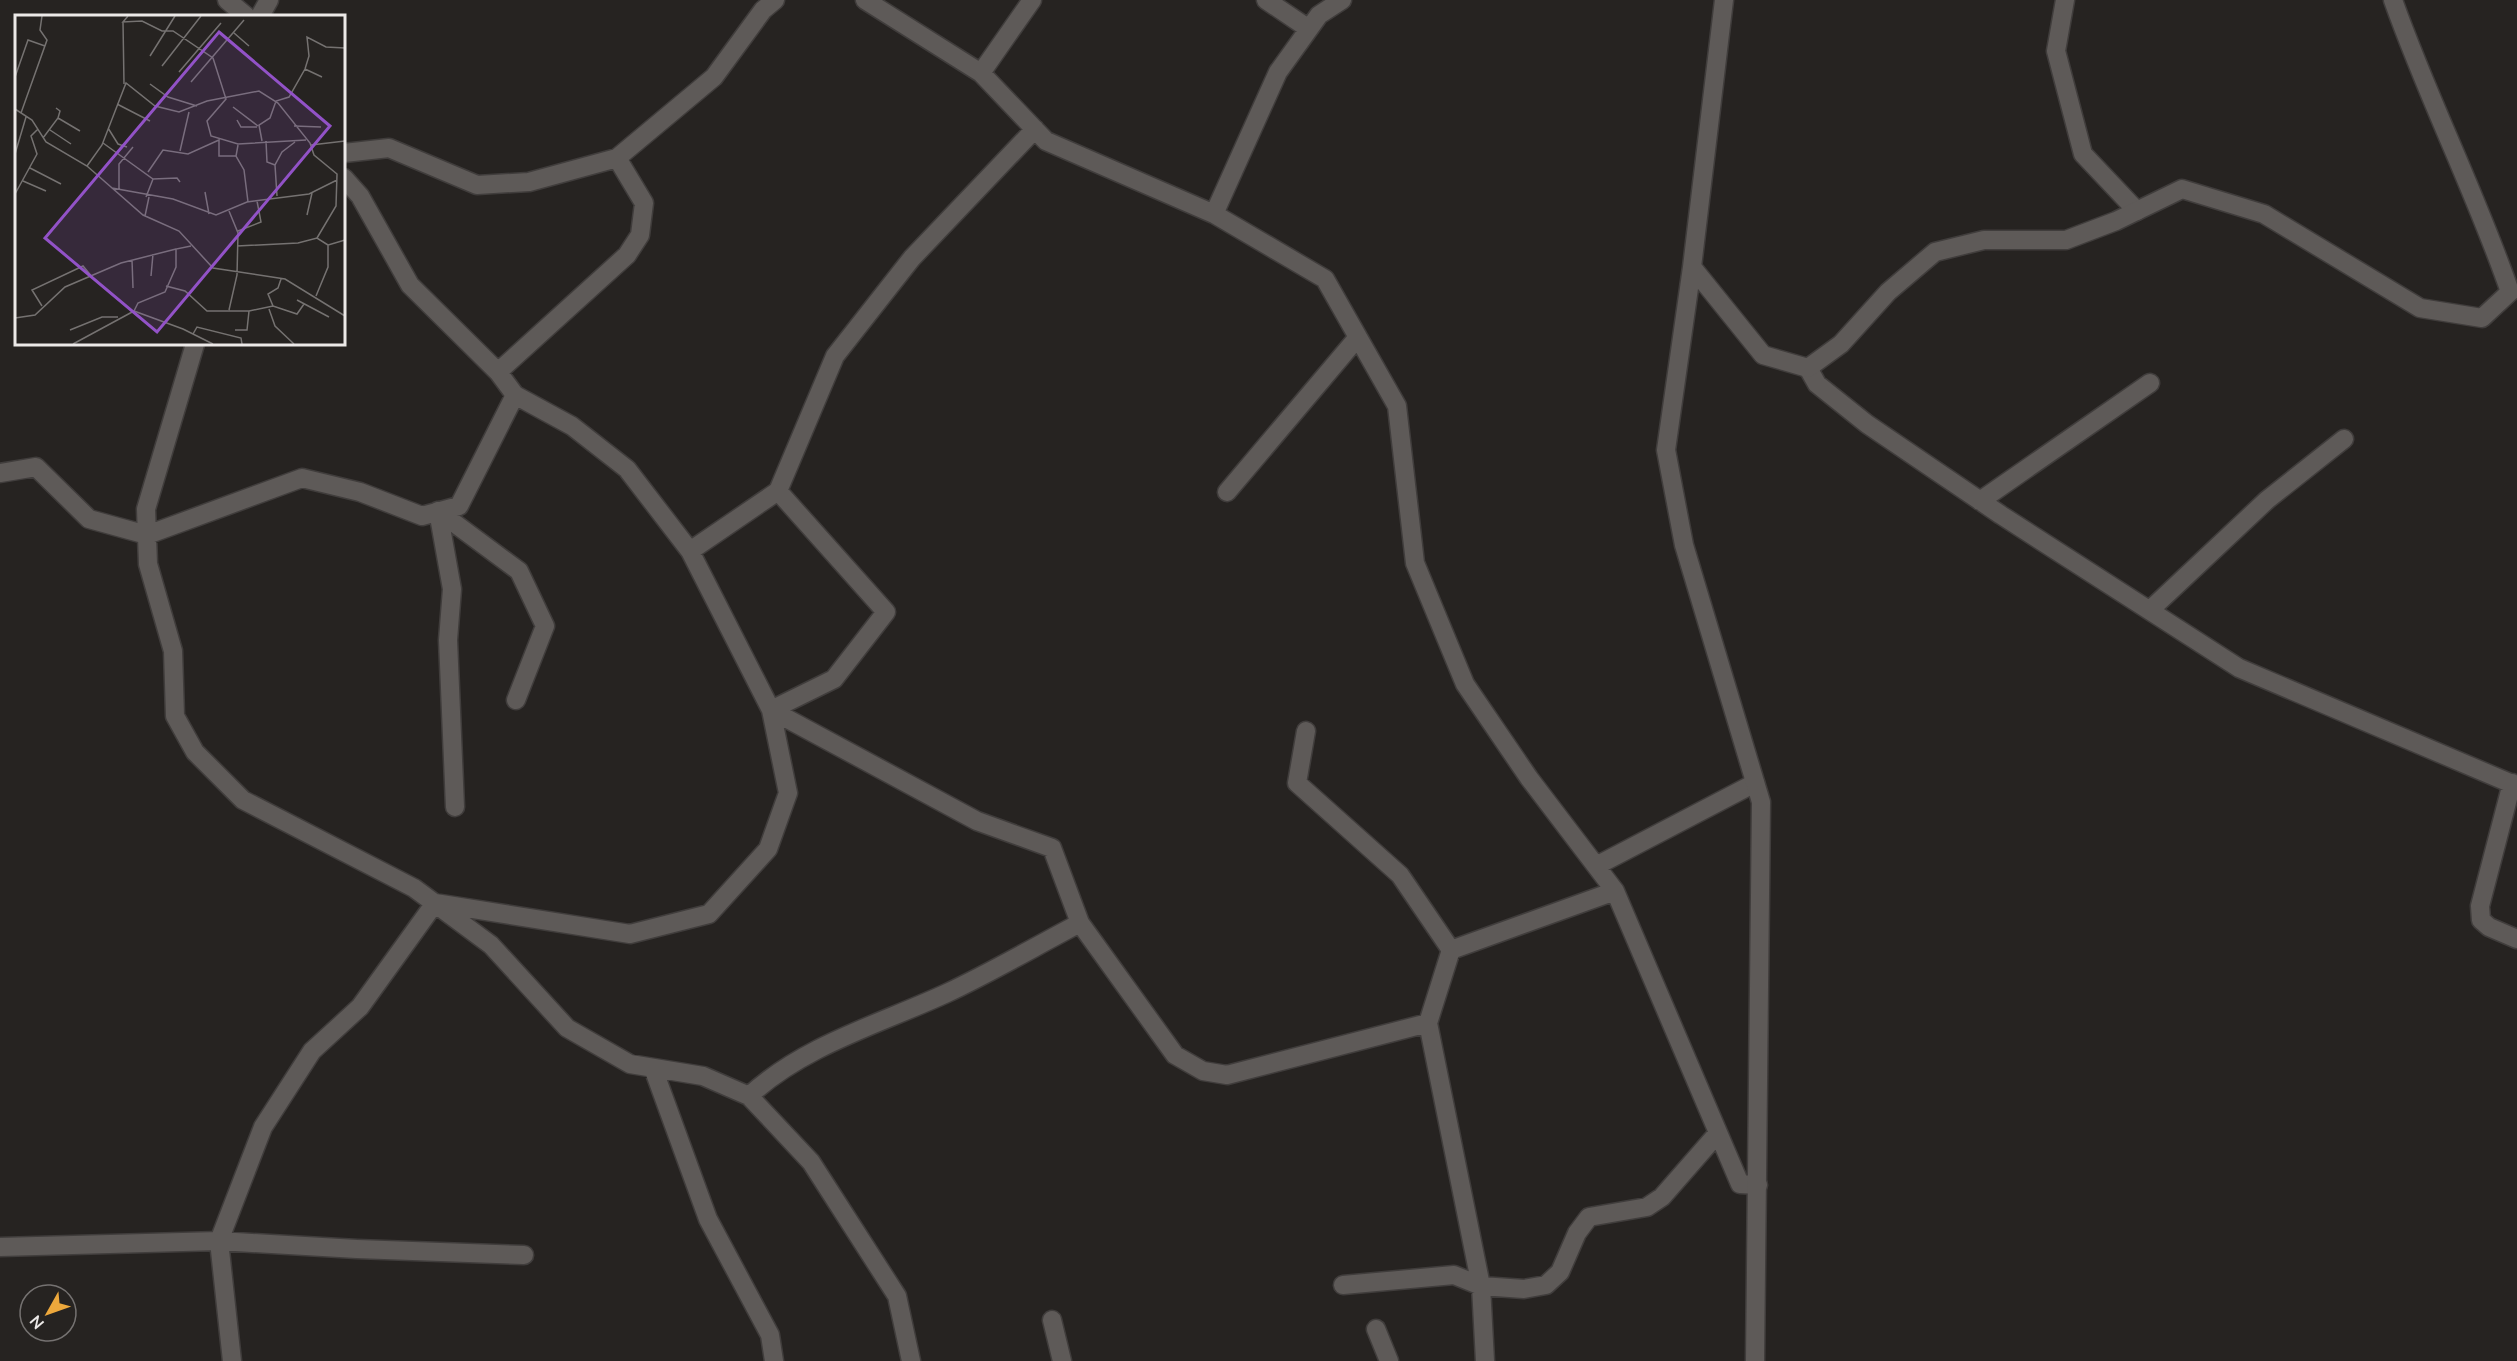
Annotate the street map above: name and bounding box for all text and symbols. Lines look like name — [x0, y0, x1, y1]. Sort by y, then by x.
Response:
inset map — [15, 15, 345, 345]
north arrow — [18, 1283, 78, 1343]
text: N — [25, 1310, 50, 1334]

